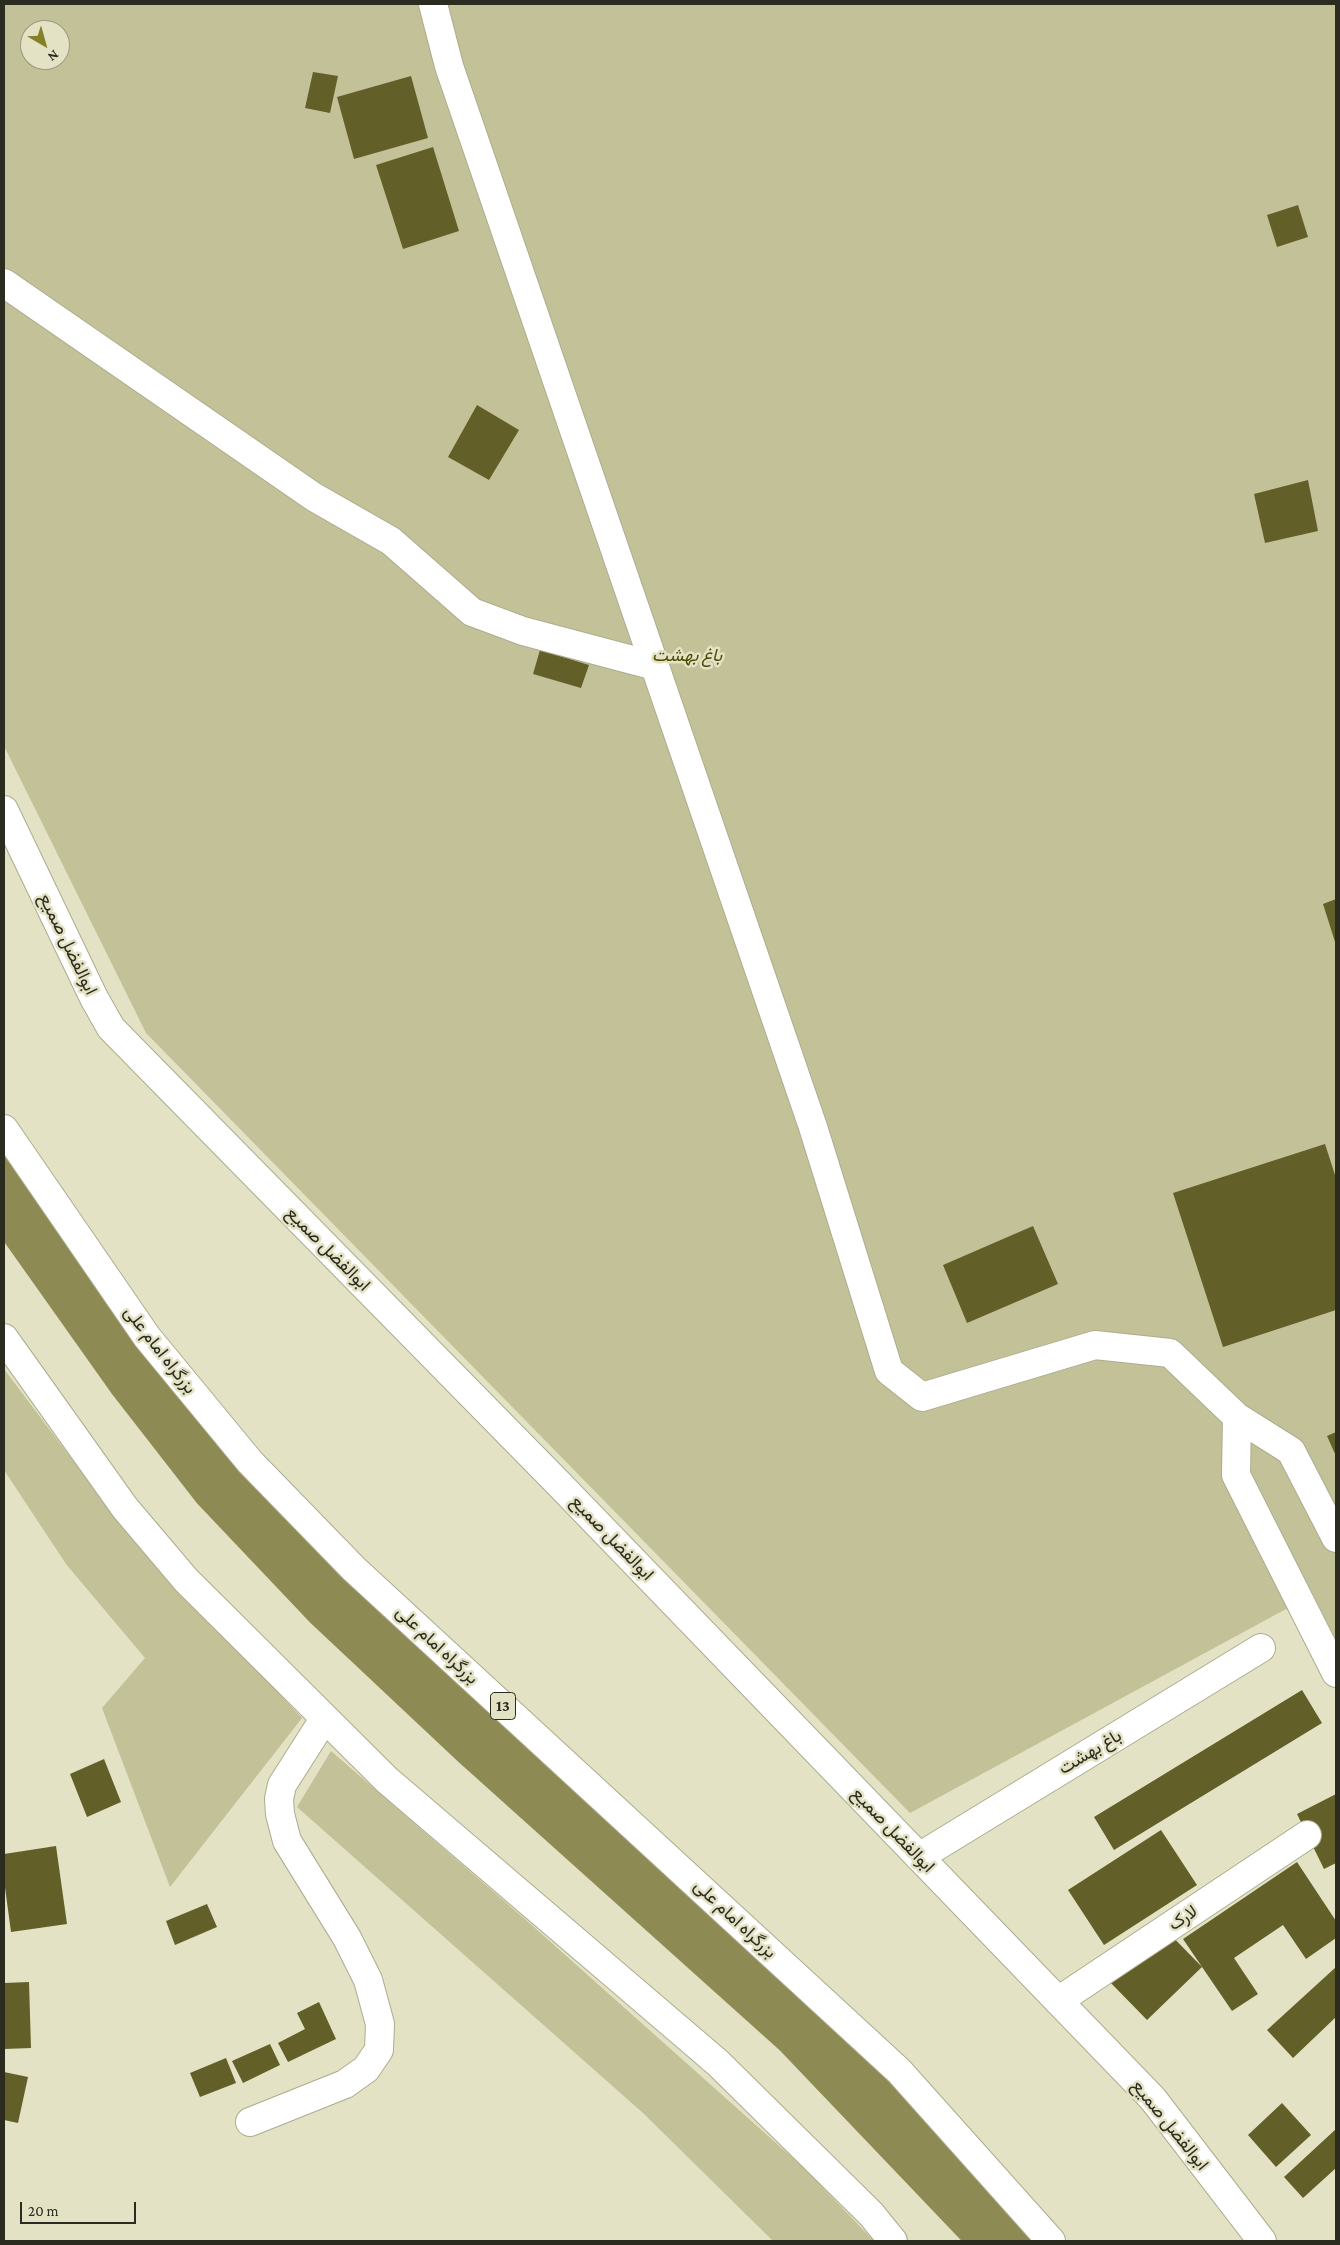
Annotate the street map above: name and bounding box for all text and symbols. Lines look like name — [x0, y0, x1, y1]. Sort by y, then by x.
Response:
north arrow — [20, 20, 70, 70]
text: N — [45, 47, 62, 65]
park label: باغ بهشت — [652, 644, 722, 666]
street label: ابوالفضل صمیع — [34, 890, 102, 998]
street label: ابوالفضل صمیع — [281, 1202, 375, 1296]
street label: بزرگراه امام علی — [119, 1302, 201, 1398]
street label: ابوالفضل صمیع — [566, 1491, 658, 1585]
street label: بزرگراه امام علی — [391, 1601, 483, 1689]
road number: 13 — [490, 1692, 516, 1720]
street label: باغ بهشت — [1054, 1725, 1126, 1779]
street label: ابوالفضل صمیع — [847, 1783, 939, 1877]
street label: بزرگراه امام علی — [689, 1875, 781, 1963]
street label: لارک — [1164, 1901, 1202, 1935]
street label: ابوالفضل صمیع — [1127, 2075, 1213, 2175]
scale bar — [22, 2192, 139, 2224]
text: 20 m — [28, 2203, 59, 2219]

